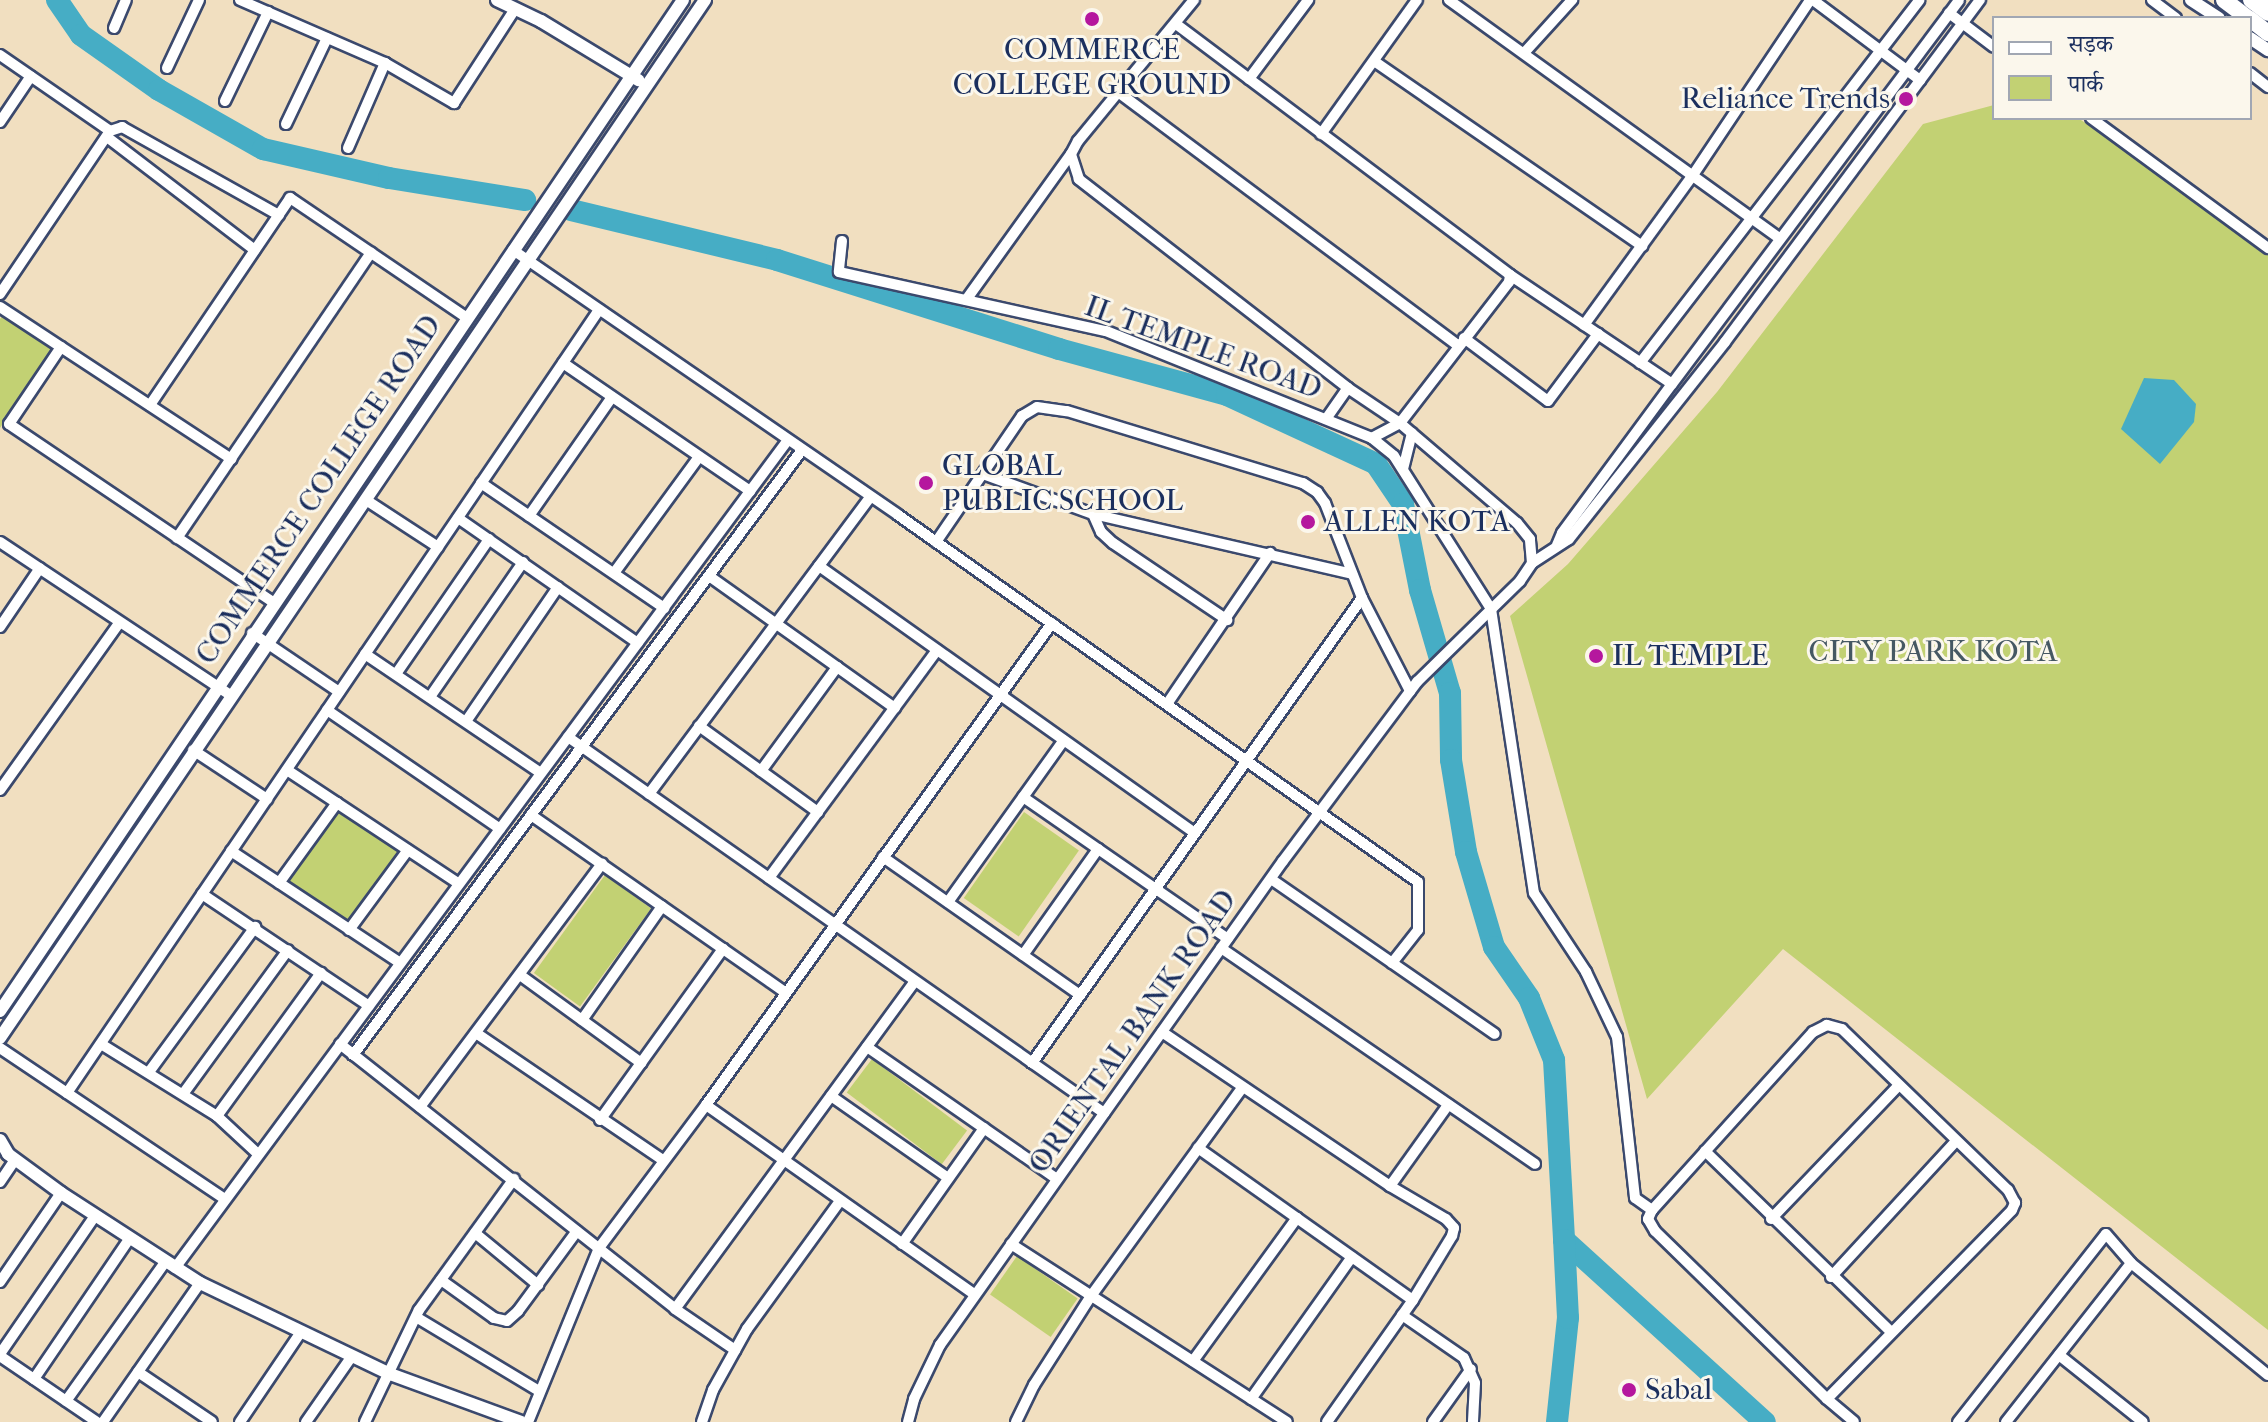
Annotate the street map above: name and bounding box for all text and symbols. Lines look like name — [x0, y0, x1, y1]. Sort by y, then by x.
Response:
marker: COMMERCE COLLEGE GROUND — [1083, 10, 1101, 28]
legend — [1992, 16, 2252, 120]
text: सड़क — [2068, 30, 2113, 58]
place label: COMMERCE COLLEGE GROUND — [953, 32, 1231, 102]
text: पार्क — [2068, 70, 2103, 98]
place label: Reliance Trends — [1681, 81, 1890, 117]
marker: Reliance Trends — [1897, 90, 1915, 108]
street label: IL TEMPLE ROAD — [1080, 288, 1326, 408]
street label: COMMERCE COLLEGE ROAD — [189, 309, 449, 671]
place label: GLOBAL PUBLIC SCHOOL — [942, 448, 1183, 518]
marker: GLOBAL PUBLIC SCHOOL — [917, 474, 935, 492]
place label: ALLEN KOTA — [1324, 504, 1510, 540]
marker: ALLEN KOTA — [1299, 513, 1317, 531]
park label: CITY PARK KOTA — [1809, 634, 2057, 670]
place label: IL TEMPLE — [1612, 638, 1768, 674]
marker: IL TEMPLE — [1587, 647, 1605, 665]
street label: ORIENTAL BANK ROAD — [1021, 883, 1245, 1181]
place label: Sabal — [1645, 1372, 1712, 1408]
marker: Sabal — [1620, 1381, 1638, 1399]

